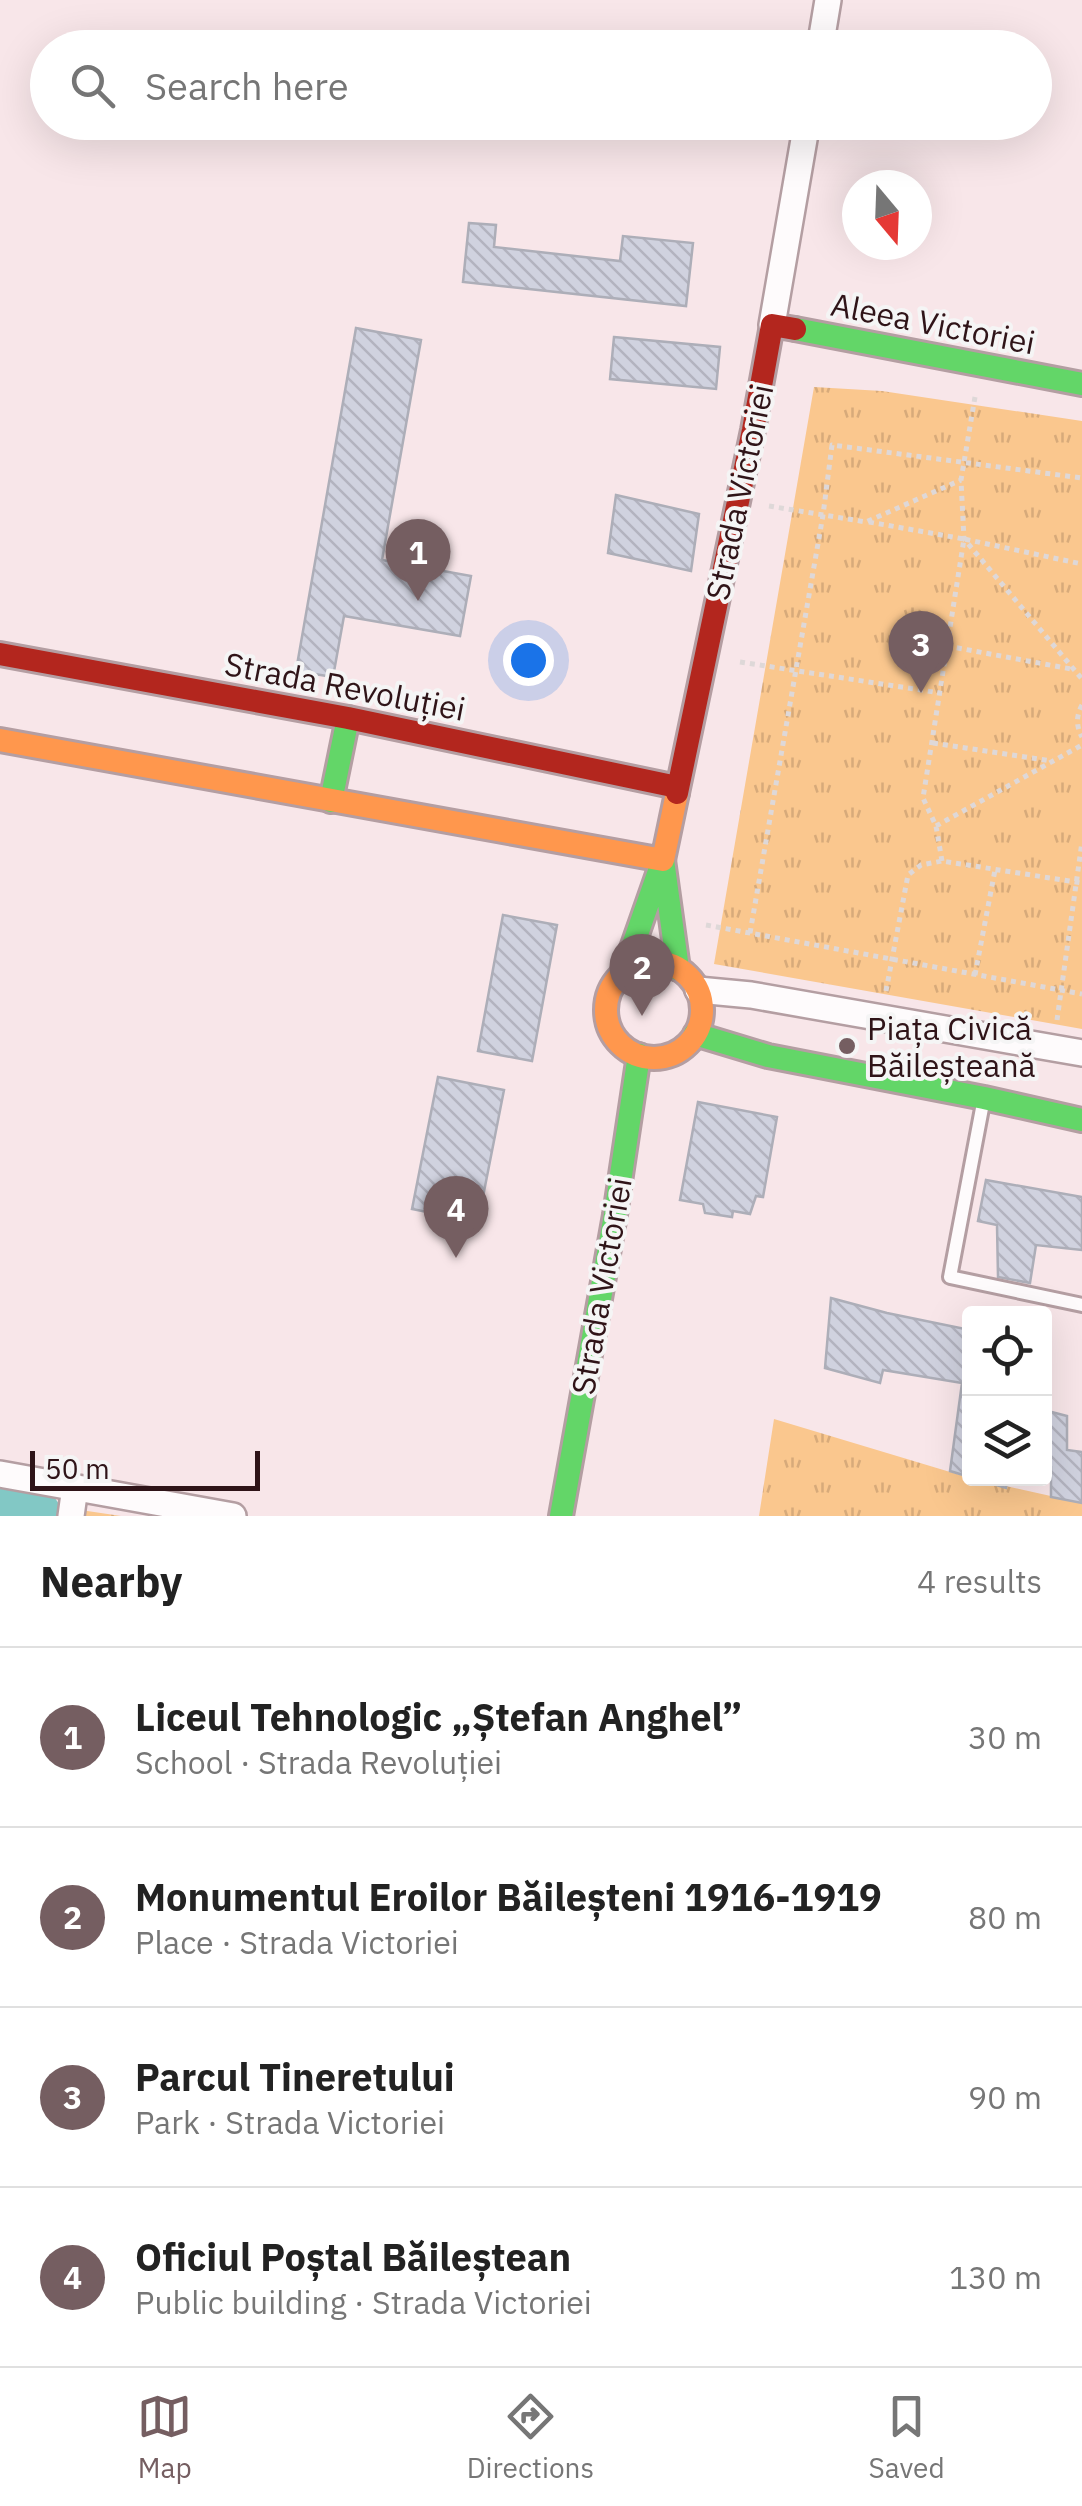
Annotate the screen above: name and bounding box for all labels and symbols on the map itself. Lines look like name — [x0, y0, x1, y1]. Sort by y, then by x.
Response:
north arrow — [842, 170, 932, 260]
street label: Aleea Victoriei — [827, 283, 1039, 363]
street label: Strada Victoriei — [696, 380, 782, 604]
pin: 1 — [386, 518, 450, 601]
pin: 3 — [888, 610, 954, 693]
your location — [503, 635, 554, 686]
street label: Strada Revoluției — [221, 642, 469, 730]
pin: 2 — [610, 934, 674, 1016]
place label: Piața Civică Băileșteană — [867, 1007, 1036, 1086]
marker: Piața Civică Băileșteană — [836, 1035, 858, 1057]
street label: Strada Victoriei — [561, 1174, 641, 1398]
pin: 4 — [424, 1176, 488, 1258]
scale bar — [30, 1446, 260, 1490]

